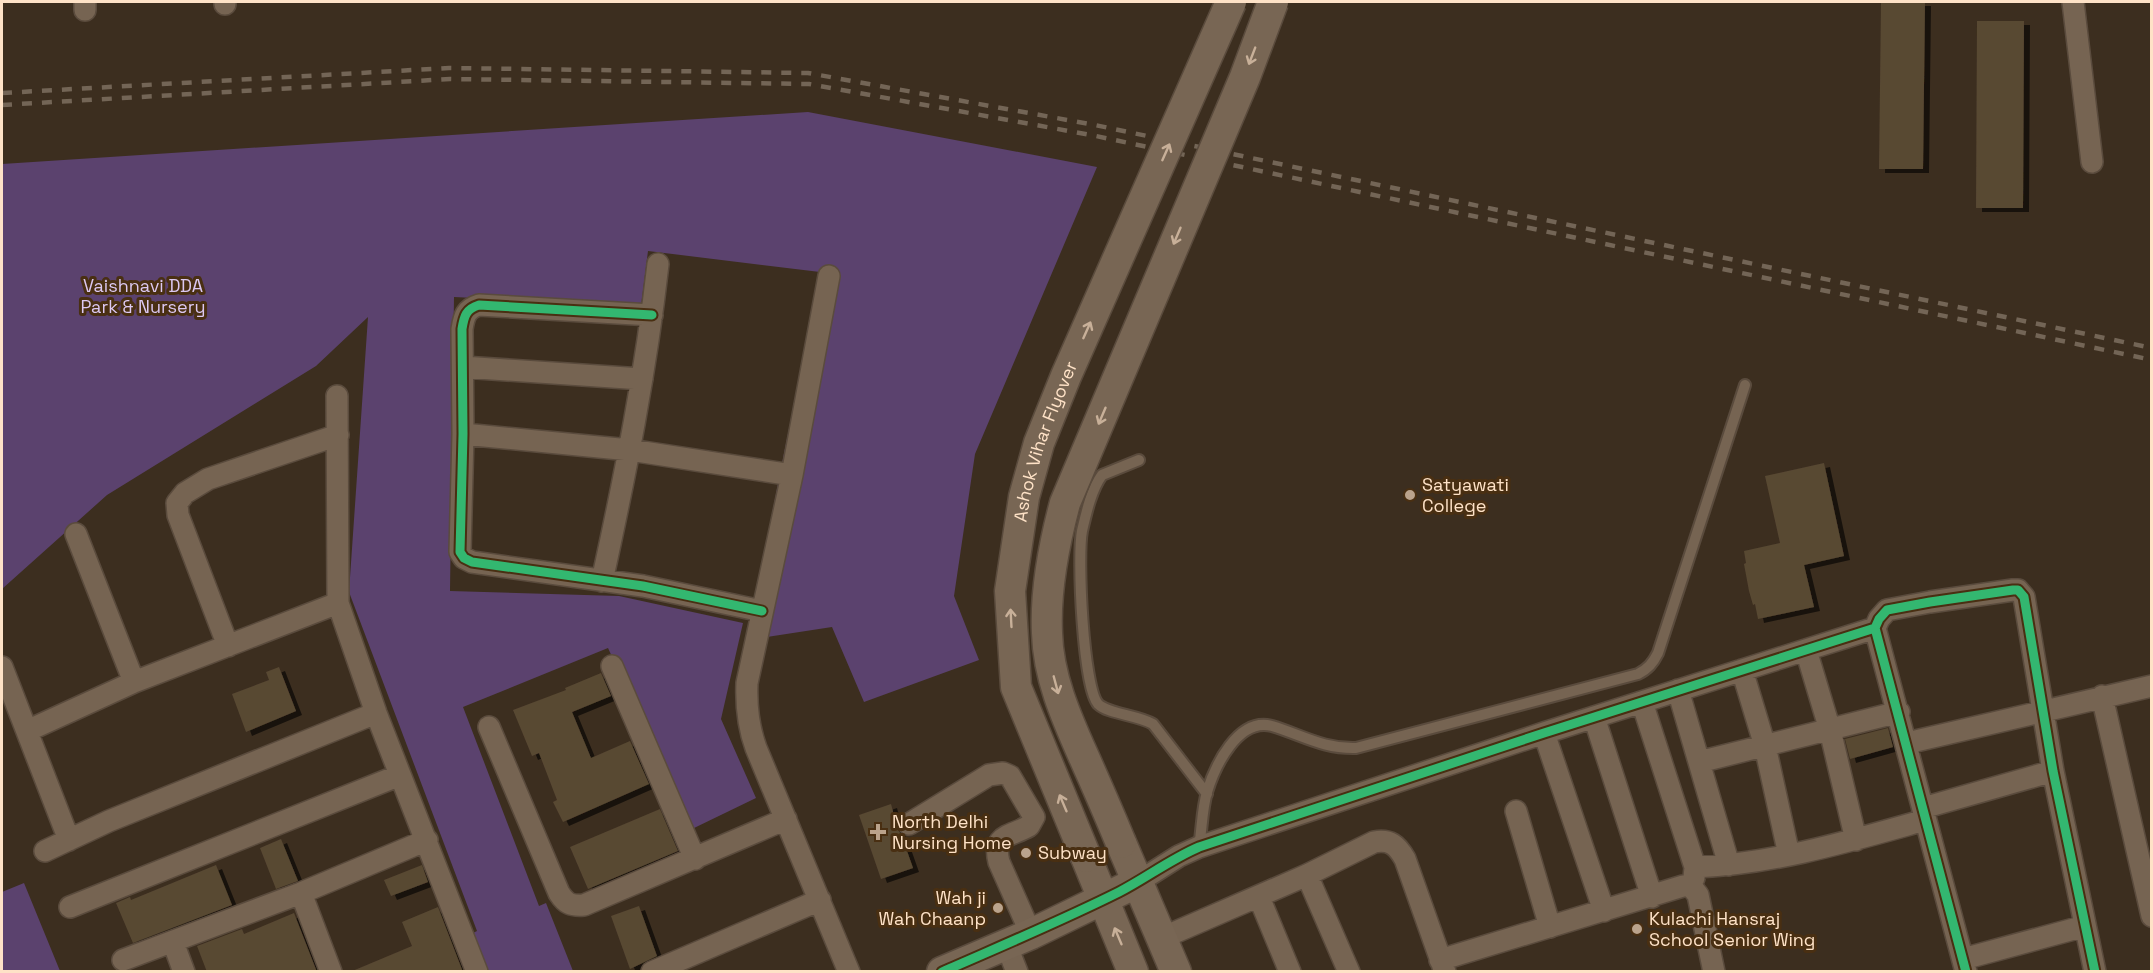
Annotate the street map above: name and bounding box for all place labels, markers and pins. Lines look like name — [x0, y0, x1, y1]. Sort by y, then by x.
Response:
place label: Satyawati College — [1422, 473, 1509, 517]
marker: Satyawati College — [1403, 488, 1417, 502]
place label: North Delhi Nursing Home — [892, 810, 1012, 854]
marker: North Delhi Nursing Home — [869, 823, 887, 841]
place label: Subway — [1038, 841, 1107, 864]
marker: Subway — [1019, 846, 1033, 860]
place label: Wah ji Wah Chaanp — [879, 886, 986, 930]
marker: Wah ji Wah Chaanp — [991, 901, 1005, 915]
place label: Kulachi Hansraj School Senior Wing — [1649, 907, 1815, 951]
marker: Kulachi Hansraj School Senior Wing — [1630, 922, 1644, 936]

